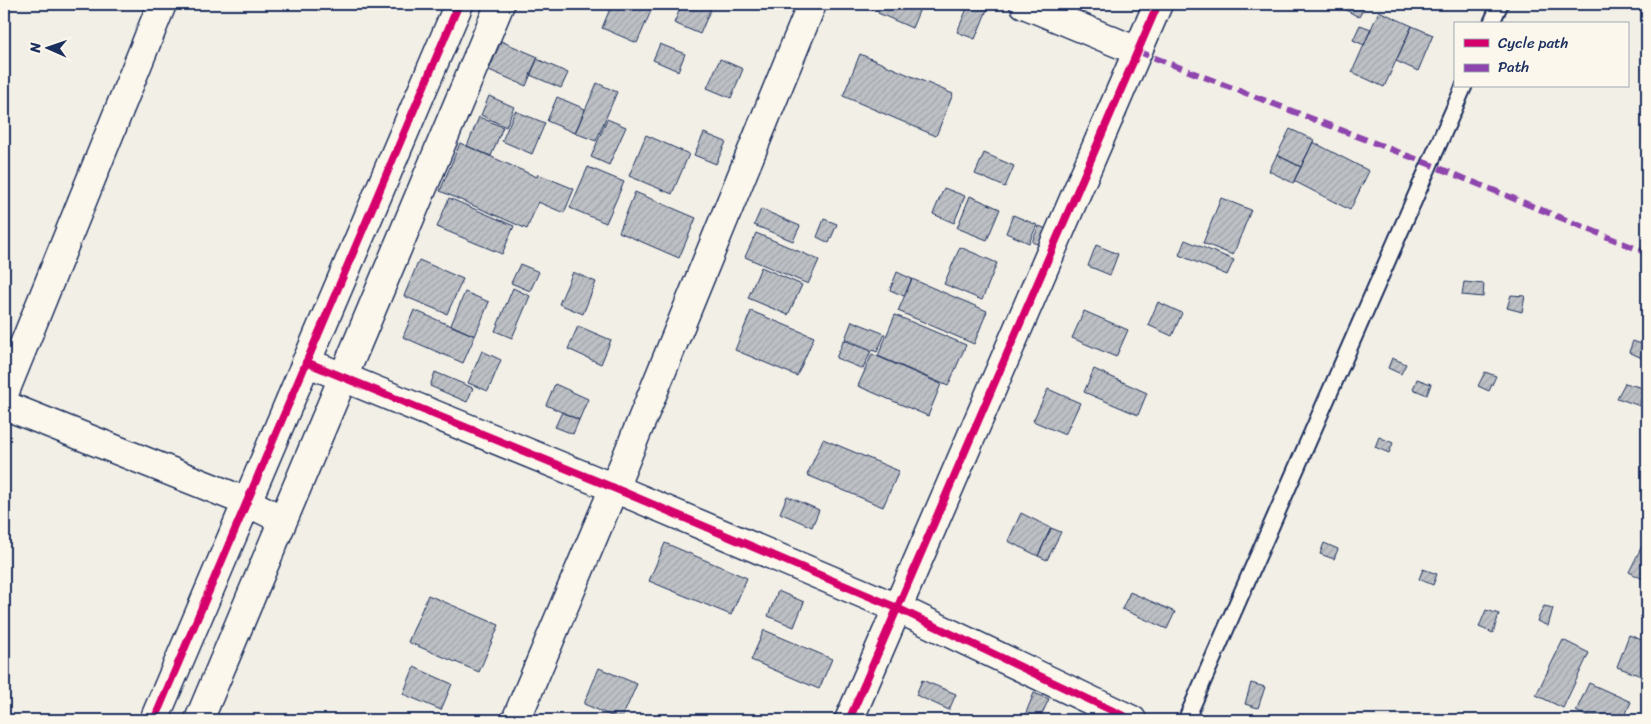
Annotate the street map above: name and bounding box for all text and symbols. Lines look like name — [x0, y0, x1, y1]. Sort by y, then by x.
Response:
north arrow — [22, 22, 72, 72]
legend — [1454, 22, 1628, 88]
text: Cycle path — [1498, 30, 1569, 56]
text: N — [23, 42, 48, 54]
text: Path — [1498, 54, 1529, 80]

